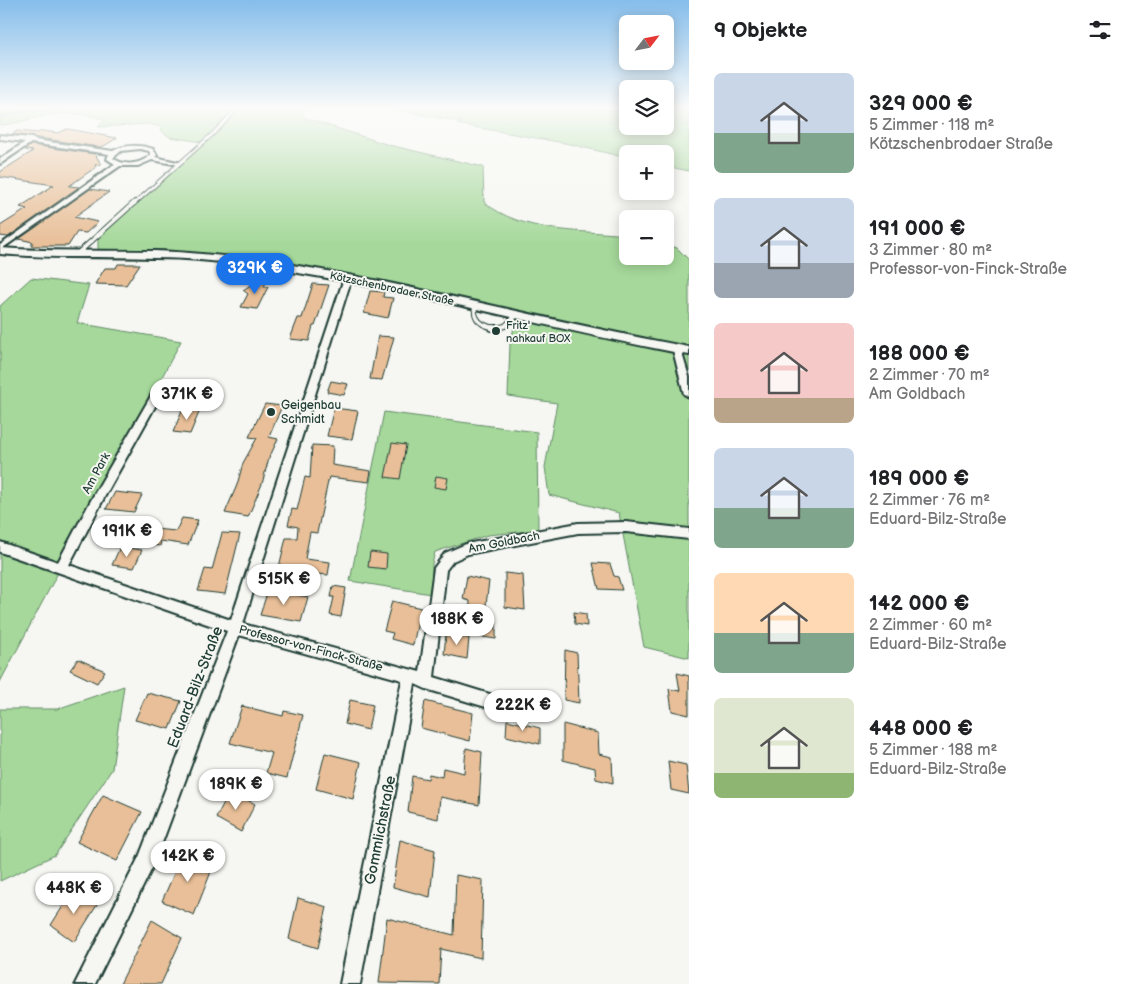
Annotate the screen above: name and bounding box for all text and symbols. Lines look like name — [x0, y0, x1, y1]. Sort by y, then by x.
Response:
north arrow — [619, 15, 674, 70]
map controls — [619, 15, 674, 265]
icon: filters — [1086, 16, 1114, 44]
text: 9 Objekte — [714, 18, 807, 43]
button: layers — [619, 80, 674, 135]
text: 329 000 € — [869, 91, 973, 116]
icon: home — [754, 93, 814, 153]
text: 5 Zimmer · 118 m² — [869, 116, 994, 135]
text: Kötzschenbrodaer Straße — [869, 135, 1053, 154]
button: + — [619, 145, 674, 200]
button: − — [619, 210, 674, 265]
text: 191 000 € — [869, 216, 965, 241]
icon: home — [754, 218, 814, 278]
text: 3 Zimmer · 80 m² — [869, 241, 992, 260]
pin: 329K € — [214, 252, 296, 295]
text: 329K € — [227, 259, 283, 278]
text: Professor-von-Finck-Straße — [869, 260, 1067, 279]
street label: Kötzschenbrodaer Straße — [329, 269, 456, 308]
place label: Fritz' nahkauf BOX — [506, 319, 571, 345]
marker: Fritz' nahkauf BOX — [490, 325, 502, 337]
text: 188 000 € — [869, 341, 970, 366]
icon: home — [754, 343, 814, 403]
text: 2 Zimmer · 70 m² — [869, 366, 990, 385]
pin: 371K € — [146, 378, 228, 421]
text: 371K € — [161, 385, 213, 404]
text: Am Goldbach — [869, 385, 965, 404]
place label: Geigenbau Schmidt — [281, 398, 341, 427]
marker: Geigenbau Schmidt — [265, 406, 277, 418]
street label: Am Park — [79, 450, 114, 496]
text: 189 000 € — [869, 466, 969, 491]
icon: home — [754, 468, 814, 528]
text: 2 Zimmer · 76 m² — [869, 491, 990, 510]
text: Eduard-Bilz-Straße — [869, 510, 1006, 529]
pin: 191K € — [86, 516, 168, 558]
text: 191K € — [102, 522, 152, 541]
street label: Am Goldbach — [467, 528, 541, 557]
pin: 515K € — [243, 564, 325, 606]
text: 515K € — [258, 570, 310, 589]
text: 142 000 € — [869, 591, 969, 616]
icon: home — [754, 593, 814, 653]
pin: 188K € — [416, 604, 498, 646]
text: 188K € — [430, 610, 484, 629]
text: 2 Zimmer · 60 m² — [869, 616, 992, 635]
street label: Professor-von-Finck-Straße — [237, 622, 385, 675]
street label: Eduard-Bilz-Straße — [164, 624, 227, 751]
text: Eduard-Bilz-Straße — [869, 635, 1006, 654]
pin: 222K € — [482, 690, 564, 732]
text: 222K € — [495, 696, 551, 715]
text: 448 000 € — [869, 716, 973, 741]
icon: home — [754, 718, 814, 778]
text: 5 Zimmer · 188 m² — [869, 741, 998, 760]
text: Eduard-Bilz-Straße — [869, 760, 1006, 779]
pin: 189K € — [195, 768, 277, 811]
street label: Gommlichstraße — [361, 774, 400, 886]
text: 189K € — [210, 775, 263, 794]
pin: 142K € — [147, 840, 229, 883]
text: 142K € — [161, 847, 215, 866]
pin: 448K € — [33, 872, 115, 915]
text: 448K € — [46, 879, 102, 898]

